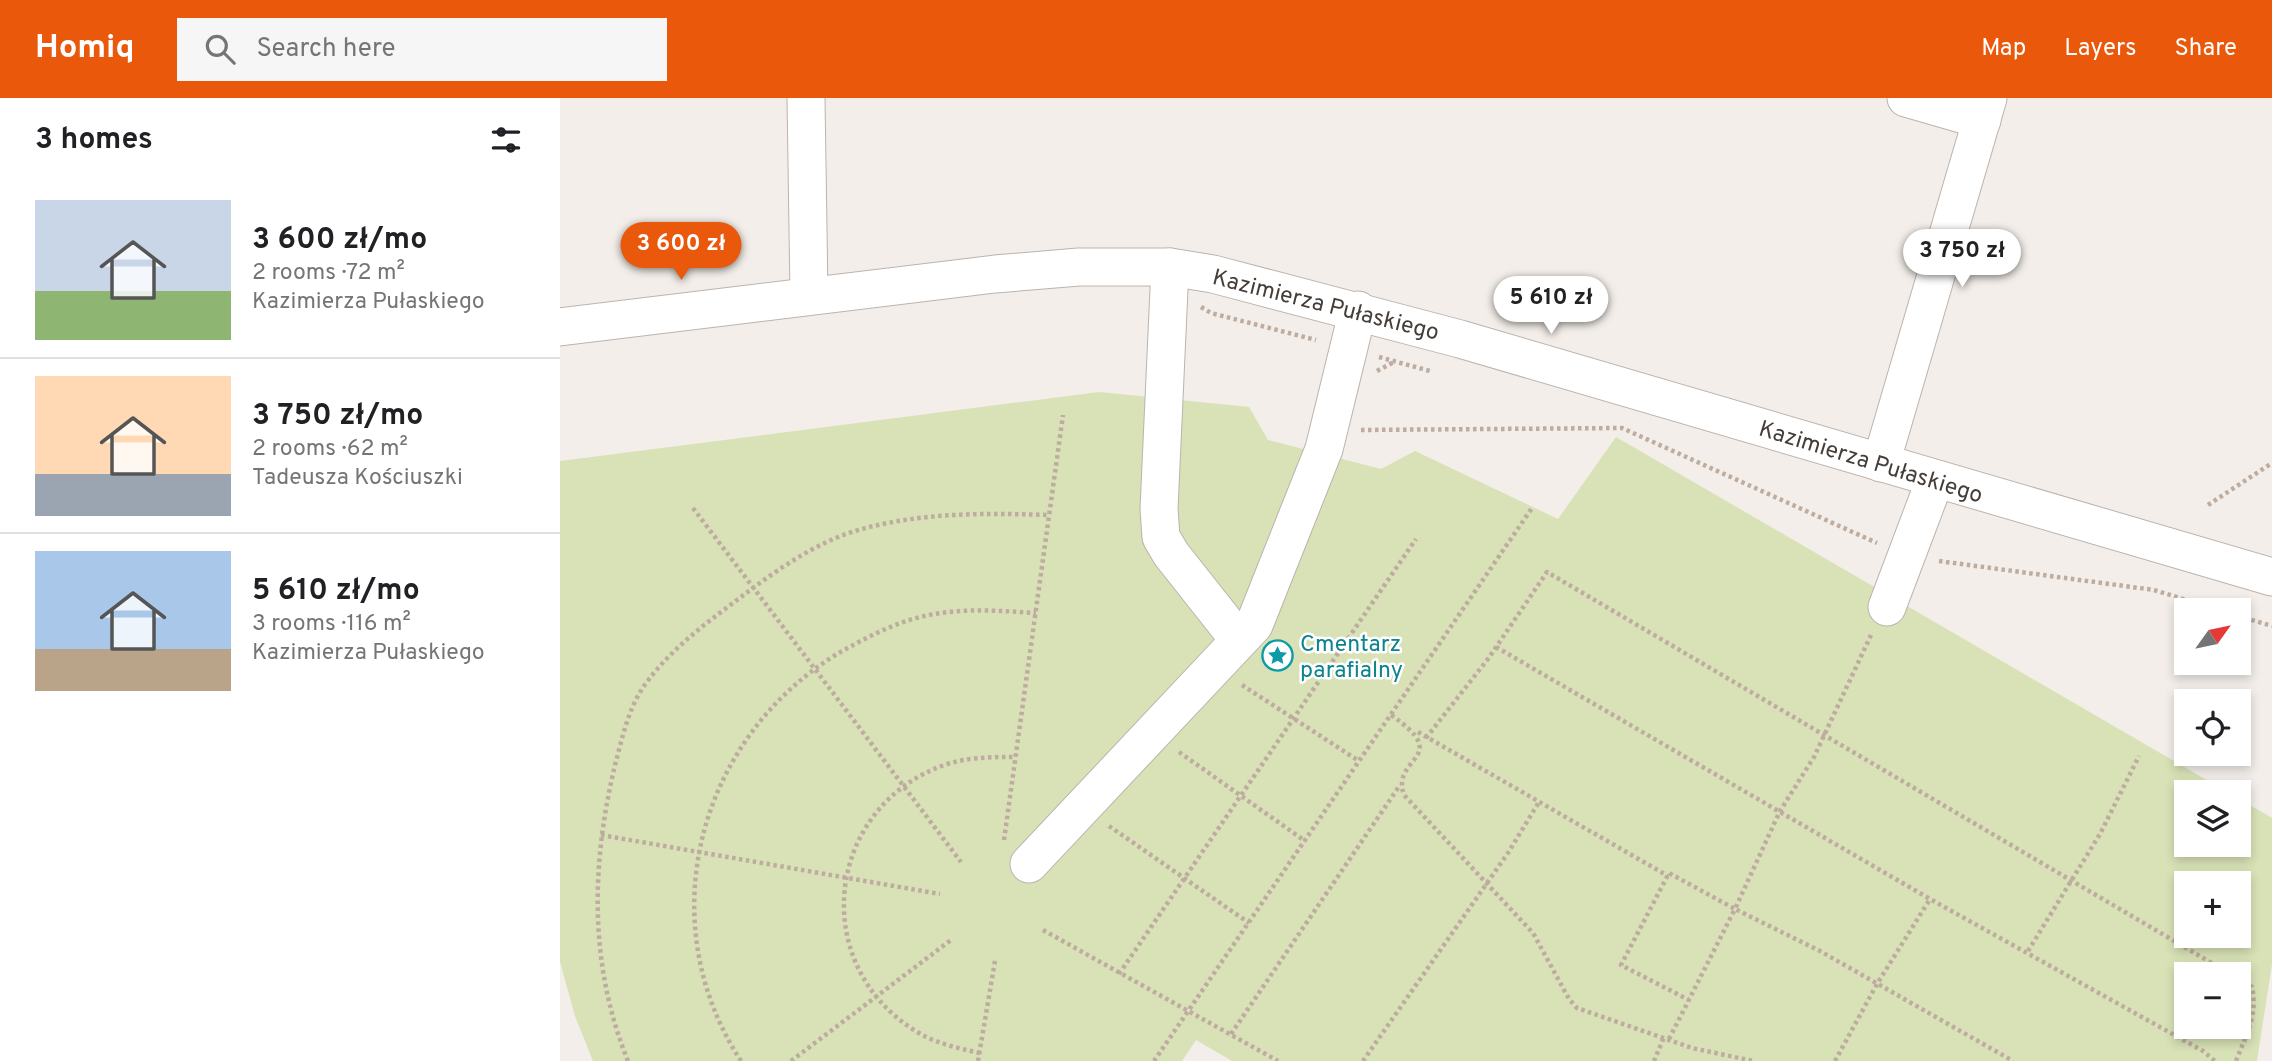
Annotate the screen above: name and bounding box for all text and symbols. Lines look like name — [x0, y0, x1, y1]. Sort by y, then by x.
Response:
search box — [177, 18, 667, 81]
text: Homiq — [35, 28, 135, 70]
icon: search — [201, 30, 239, 68]
text: Search here — [257, 33, 395, 66]
text: Map — [1981, 34, 2026, 64]
text: Layers — [2064, 34, 2136, 64]
text: Share — [2174, 34, 2237, 64]
icon: filters — [487, 121, 525, 159]
text: 3 homes — [35, 122, 153, 159]
text: 3 600 zł/mo — [252, 222, 427, 259]
pin: 3 600 zł — [609, 222, 753, 282]
icon: home — [91, 228, 175, 312]
text: 3 600 zł — [637, 230, 725, 259]
pin: 3 750 zł — [1890, 230, 2034, 289]
text: 3 750 zł — [1919, 237, 2005, 266]
text: 2 rooms · 72 m² — [252, 259, 405, 288]
street label: Kazimierza Pułaskiego — [1209, 264, 1442, 349]
pin: 5 610 zł — [1479, 276, 1623, 336]
text: 5 610 zł — [1509, 284, 1593, 313]
text: Kazimierza Pułaskiego — [252, 288, 485, 317]
text: 3 750 zł/mo — [252, 398, 423, 435]
icon: home — [91, 404, 175, 488]
street label: Kazimierza Pułaskiego — [1755, 416, 1986, 511]
text: 2 rooms · 62 m² — [252, 435, 408, 464]
text: Tadeusza Kościuszki — [252, 464, 463, 493]
text: 5 610 zł/mo — [252, 573, 420, 610]
icon: home — [91, 579, 175, 663]
north arrow — [2174, 598, 2250, 676]
map controls — [2174, 598, 2251, 1039]
text: 3 rooms · 116 m² — [252, 610, 411, 639]
place label: Cmentarz parafialny — [1300, 631, 1403, 686]
text: Kazimierza Pułaskiego — [252, 639, 485, 668]
place icon: Cmentarz parafialny — [1260, 639, 1294, 673]
button: locate — [2174, 689, 2251, 766]
button: layers — [2174, 780, 2251, 857]
button: + — [2174, 871, 2251, 948]
button: − — [2174, 962, 2251, 1039]

